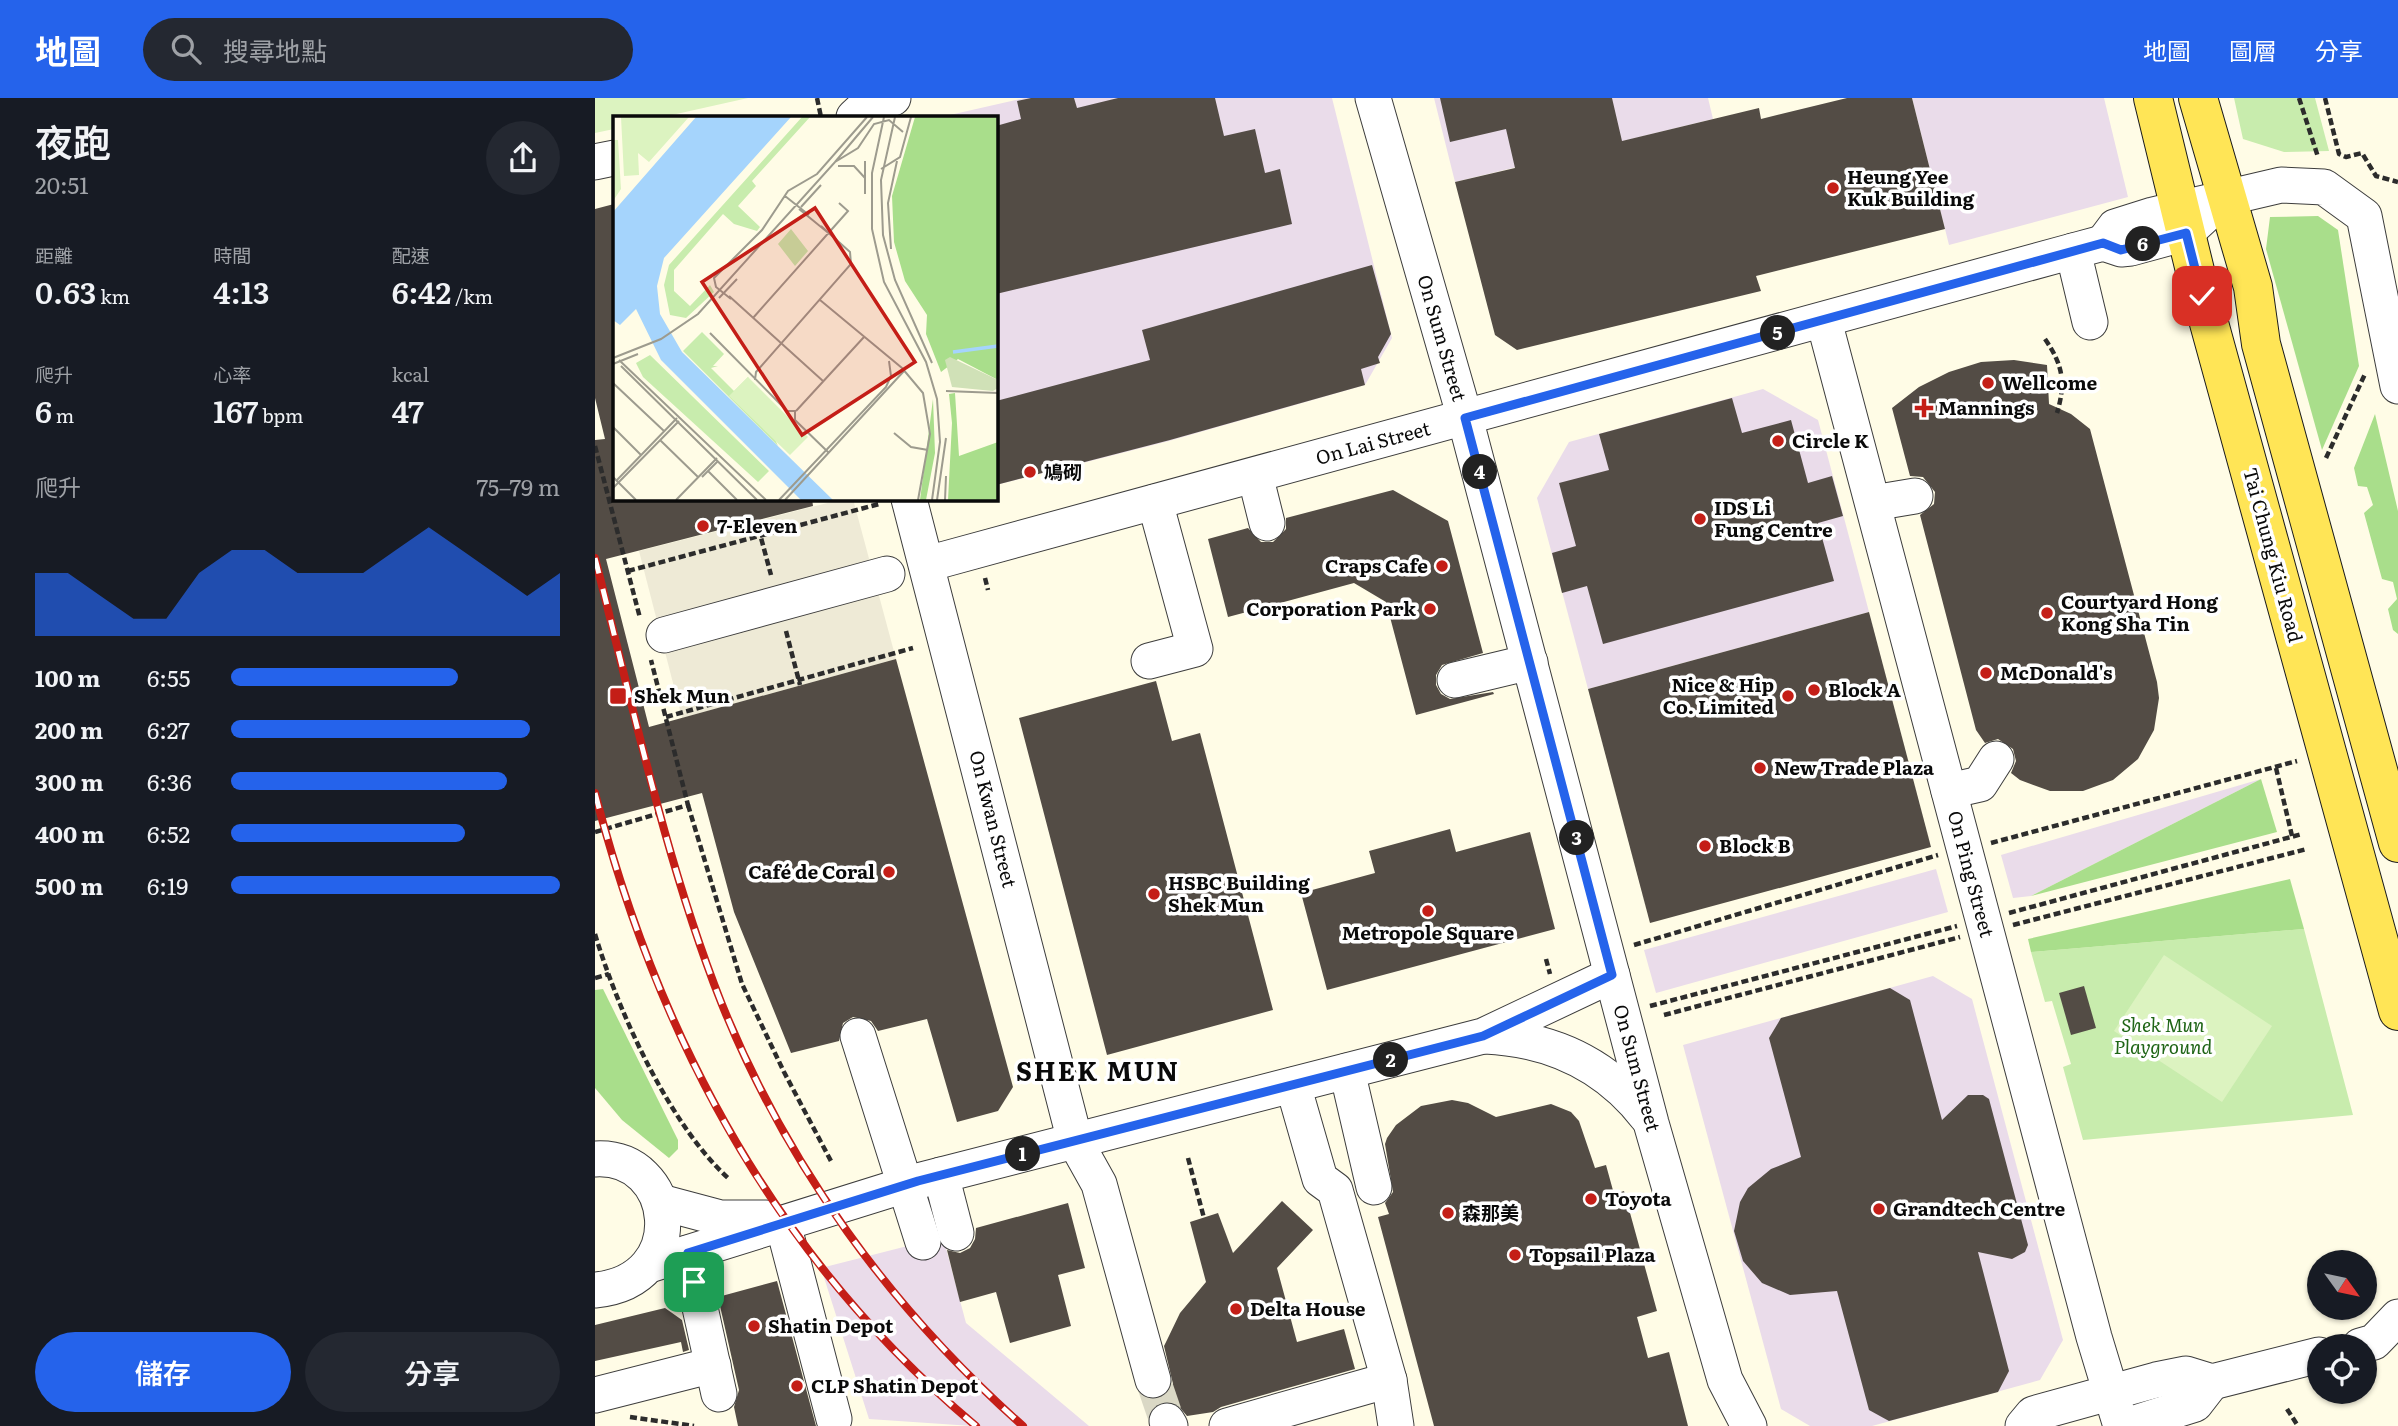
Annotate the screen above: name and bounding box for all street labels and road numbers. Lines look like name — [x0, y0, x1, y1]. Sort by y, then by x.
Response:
street label: On Sum Street — [1411, 271, 1475, 405]
street label: On Lai Street — [1312, 413, 1433, 471]
street label: Tai Chung Kiu Road — [2237, 464, 2311, 646]
street label: On Kwan Street — [963, 747, 1025, 891]
street label: On Ping Street — [1942, 807, 2002, 940]
street label: On Sum Street — [1608, 1001, 1668, 1135]

